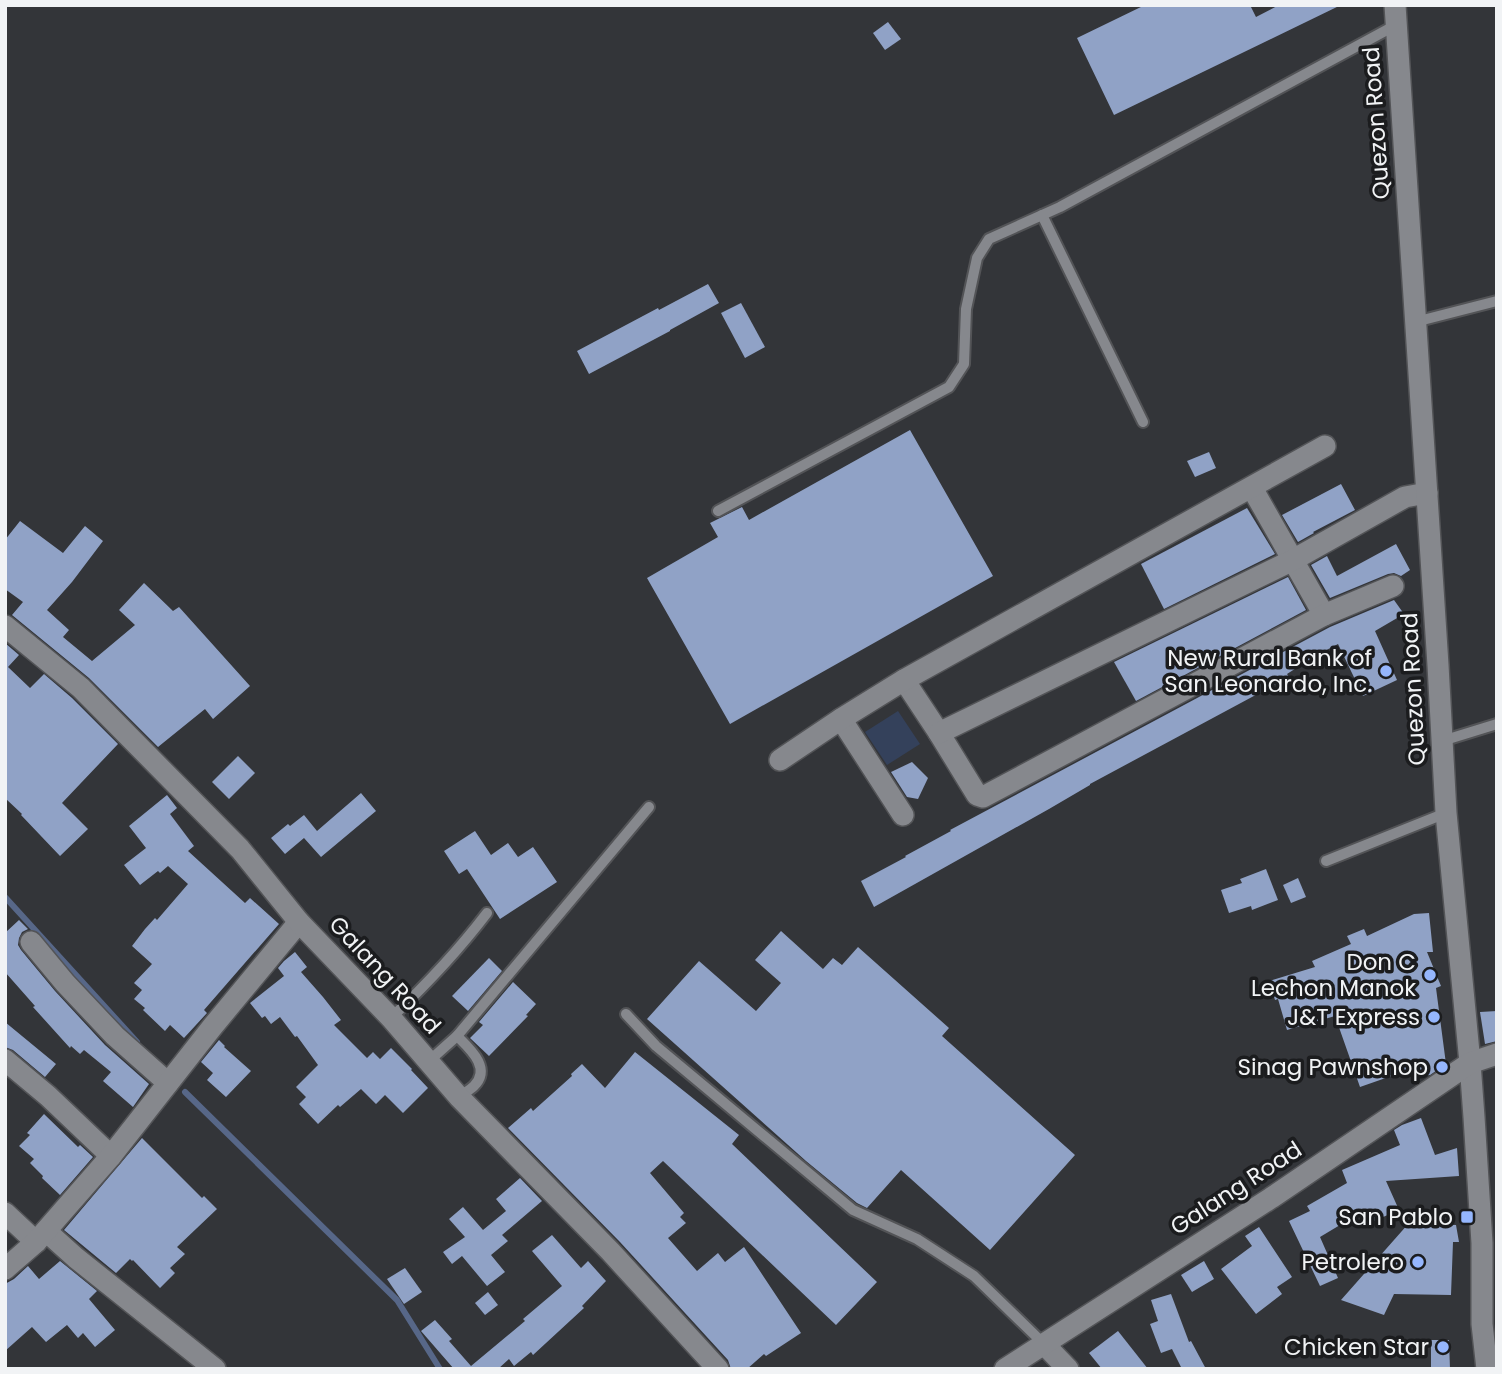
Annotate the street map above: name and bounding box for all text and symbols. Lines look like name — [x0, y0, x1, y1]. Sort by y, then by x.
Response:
street label: Quezon Road — [1355, 46, 1397, 200]
street label: Quezon Road — [1393, 612, 1433, 766]
place label: New Rural Bank of San Leonardo, Inc. — [1164, 642, 1372, 700]
marker: New Rural Bank of San Leonardo, Inc. — [1378, 663, 1394, 679]
street label: Galang Road — [322, 909, 448, 1041]
place label: Don C Lechon Manok — [1251, 946, 1416, 1004]
marker: Don C Lechon Manok — [1422, 967, 1438, 983]
place label: J&T Express — [1287, 1001, 1420, 1033]
marker: J&T Express — [1426, 1009, 1442, 1025]
place label: Sinag Pawnshop — [1237, 1051, 1428, 1083]
marker: Sinag Pawnshop — [1434, 1059, 1450, 1075]
street label: Galang Road — [1164, 1133, 1308, 1243]
place label: San Pablo — [1338, 1201, 1453, 1233]
marker: San Pablo — [1459, 1209, 1475, 1225]
place label: Petrolero — [1302, 1246, 1404, 1278]
marker: Petrolero — [1410, 1254, 1426, 1270]
place label: Chicken Star — [1284, 1331, 1429, 1363]
marker: Chicken Star — [1435, 1339, 1451, 1355]

